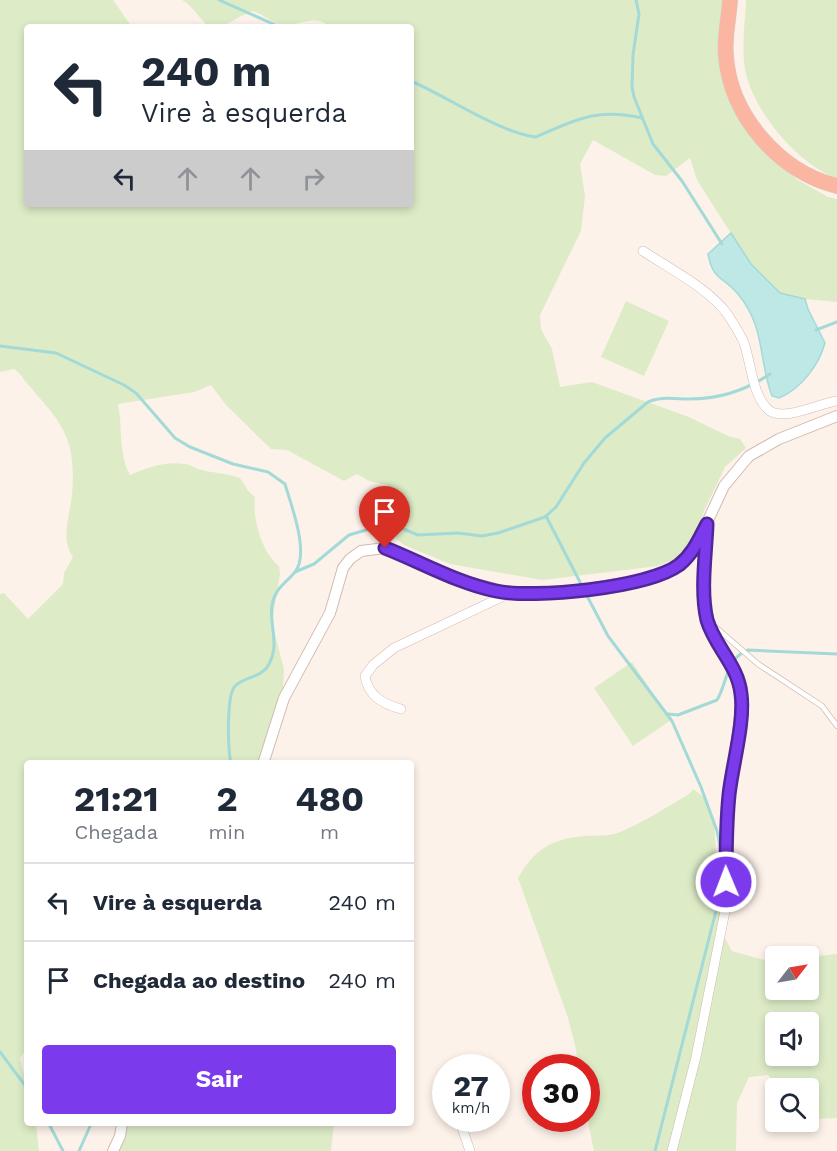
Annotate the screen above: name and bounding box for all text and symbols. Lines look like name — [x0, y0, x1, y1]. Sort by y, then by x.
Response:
text: 240 m — [141, 47, 271, 96]
icon: left — [42, 48, 120, 126]
text: Vire à esquerda — [141, 97, 347, 129]
icon: left — [108, 162, 141, 195]
icon: ahead — [171, 162, 204, 195]
icon: ahead — [234, 162, 267, 195]
icon: right — [297, 162, 330, 195]
pin — [359, 486, 410, 548]
icon: arrive — [368, 495, 401, 528]
text: 21:21 — [74, 778, 159, 820]
text: 2 — [216, 778, 238, 820]
text: 480 — [295, 778, 364, 820]
text: Chegada — [75, 820, 158, 844]
text: min — [209, 820, 245, 844]
text: m — [320, 820, 339, 844]
position arrow — [694, 850, 758, 914]
icon: left — [42, 886, 75, 919]
text: Vire à esquerda — [93, 890, 262, 915]
text: 240 m — [328, 890, 396, 915]
north arrow — [765, 946, 819, 1000]
map controls — [765, 946, 819, 1132]
icon: arrive — [42, 964, 75, 997]
text: Chegada ao destino — [93, 968, 305, 993]
text: 240 m — [328, 968, 396, 993]
button: sound — [765, 1012, 819, 1066]
button: Sair — [42, 1045, 396, 1114]
speed limit sign: 30 — [522, 1054, 600, 1132]
text: 27 — [453, 1068, 489, 1103]
button: search — [765, 1078, 819, 1132]
text: km/h — [452, 1099, 490, 1117]

